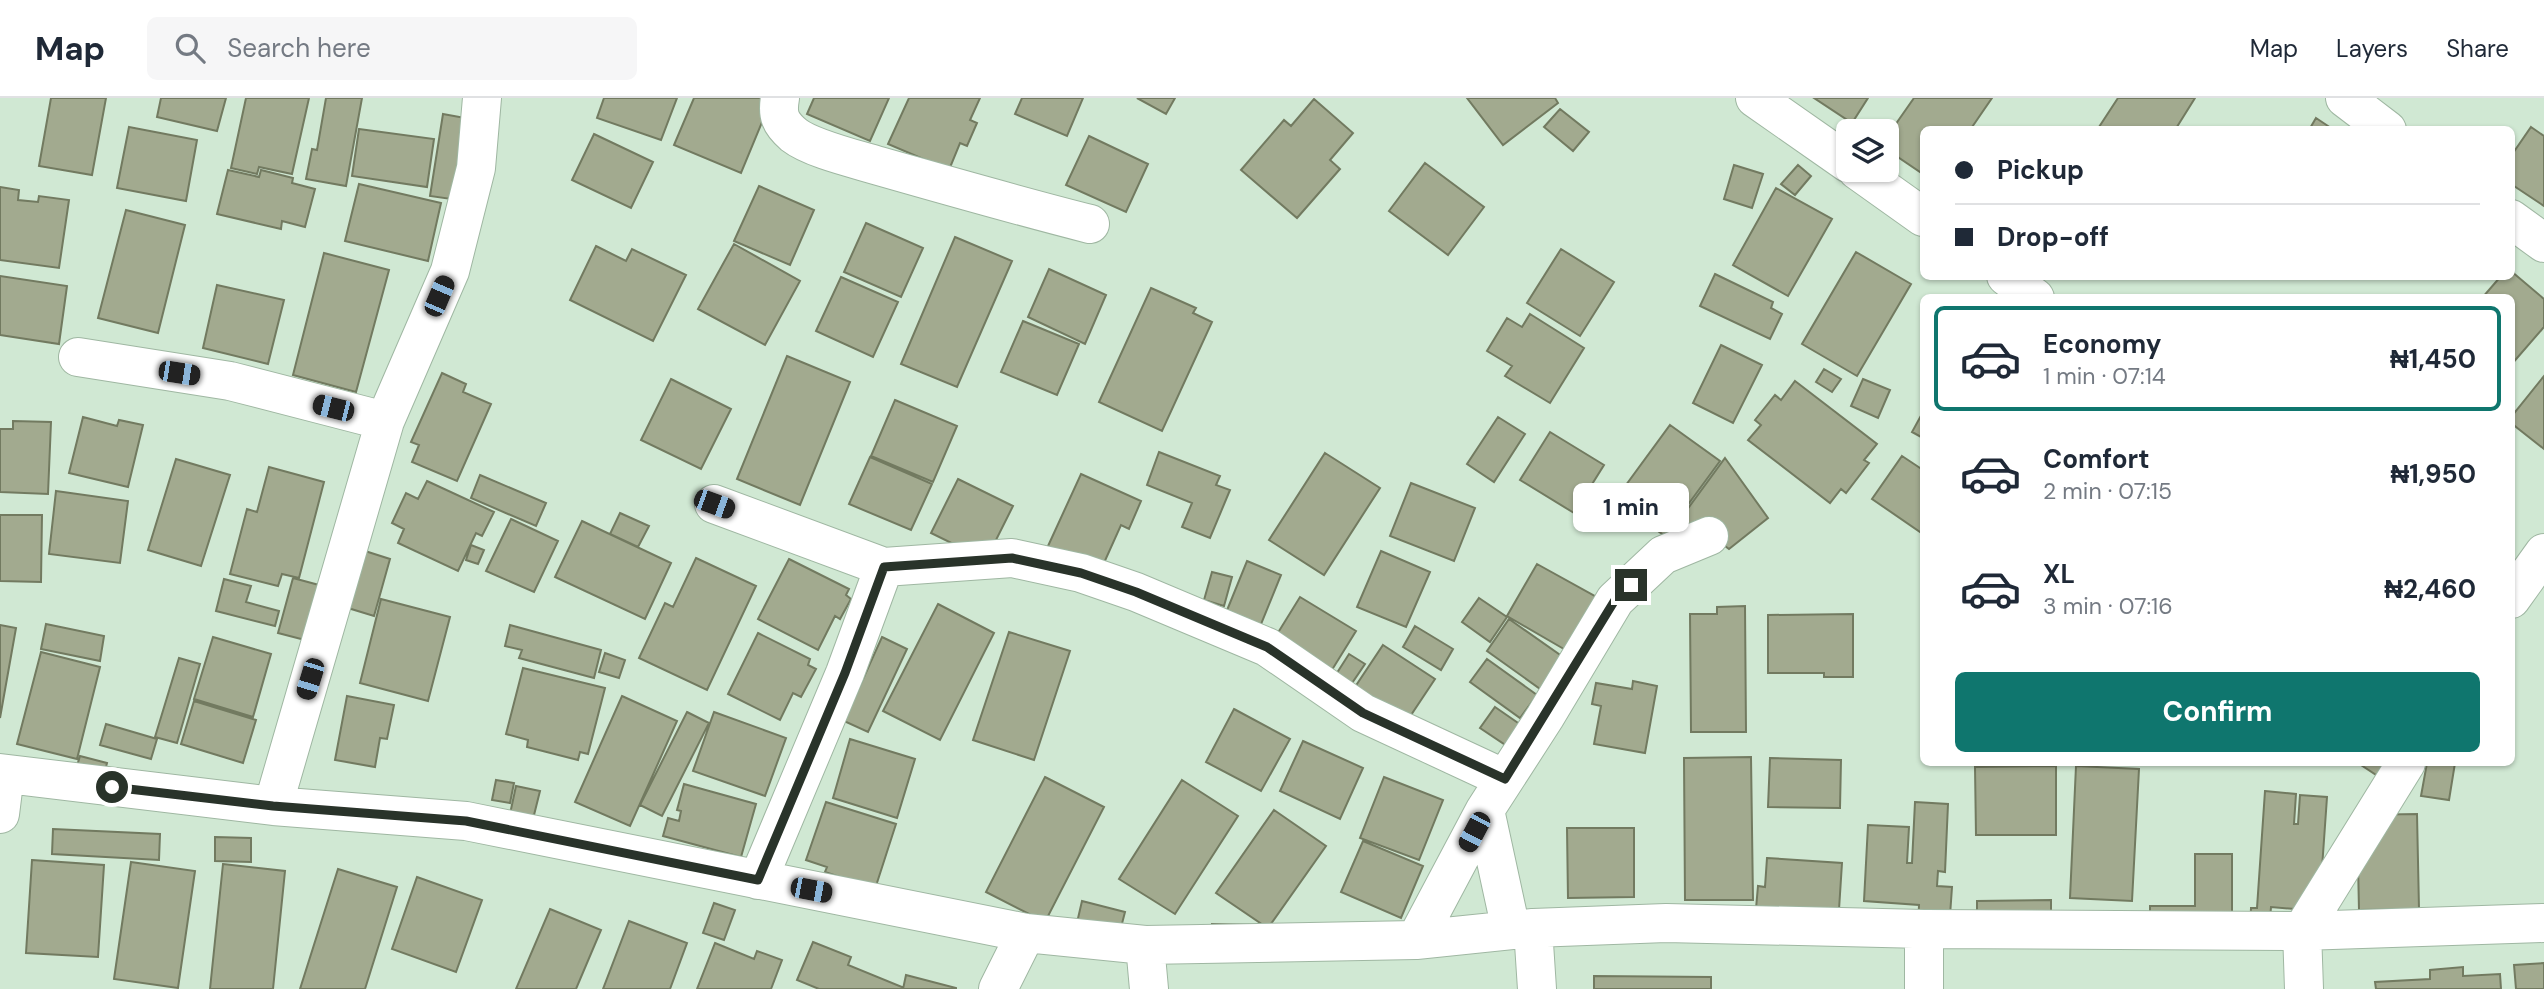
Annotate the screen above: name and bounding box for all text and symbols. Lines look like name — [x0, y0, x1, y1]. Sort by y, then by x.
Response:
search box — [147, 17, 637, 80]
text: Map — [35, 27, 105, 70]
icon: search — [171, 29, 209, 67]
text: Search here — [227, 31, 371, 65]
text: Map — [2250, 33, 2298, 64]
text: Layers — [2336, 33, 2408, 64]
text: Share — [2446, 33, 2509, 64]
map controls — [1836, 119, 1899, 182]
button: layers — [1836, 119, 1899, 182]
text: Pickup — [1997, 153, 2084, 187]
text: Drop-off — [1997, 220, 2109, 254]
car — [422, 273, 457, 319]
icon: car — [1959, 327, 2022, 390]
text: Economy — [2043, 327, 2161, 361]
text: ₦1,450 — [2390, 342, 2476, 376]
car — [157, 359, 202, 387]
text: 1 min · 07:14 — [2043, 361, 2166, 391]
car — [311, 393, 356, 423]
icon: car — [1959, 442, 2022, 505]
text: Comfort — [2043, 442, 2149, 476]
text: ₦1,950 — [2390, 457, 2476, 491]
text: 2 min · 07:15 — [2043, 476, 2172, 506]
callout: 1 min — [1573, 484, 1689, 532]
car — [691, 487, 738, 521]
text: 1 min — [1603, 492, 1659, 522]
icon: car — [1959, 557, 2022, 620]
text: XL — [2043, 557, 2075, 591]
route end — [1615, 569, 1647, 601]
text: ₦2,460 — [2384, 572, 2476, 606]
text: 3 min · 07:16 — [2043, 591, 2173, 621]
car — [294, 656, 327, 702]
button: Confirm — [1955, 672, 2480, 752]
route start — [96, 771, 128, 803]
car — [1455, 809, 1494, 855]
car — [789, 876, 834, 904]

